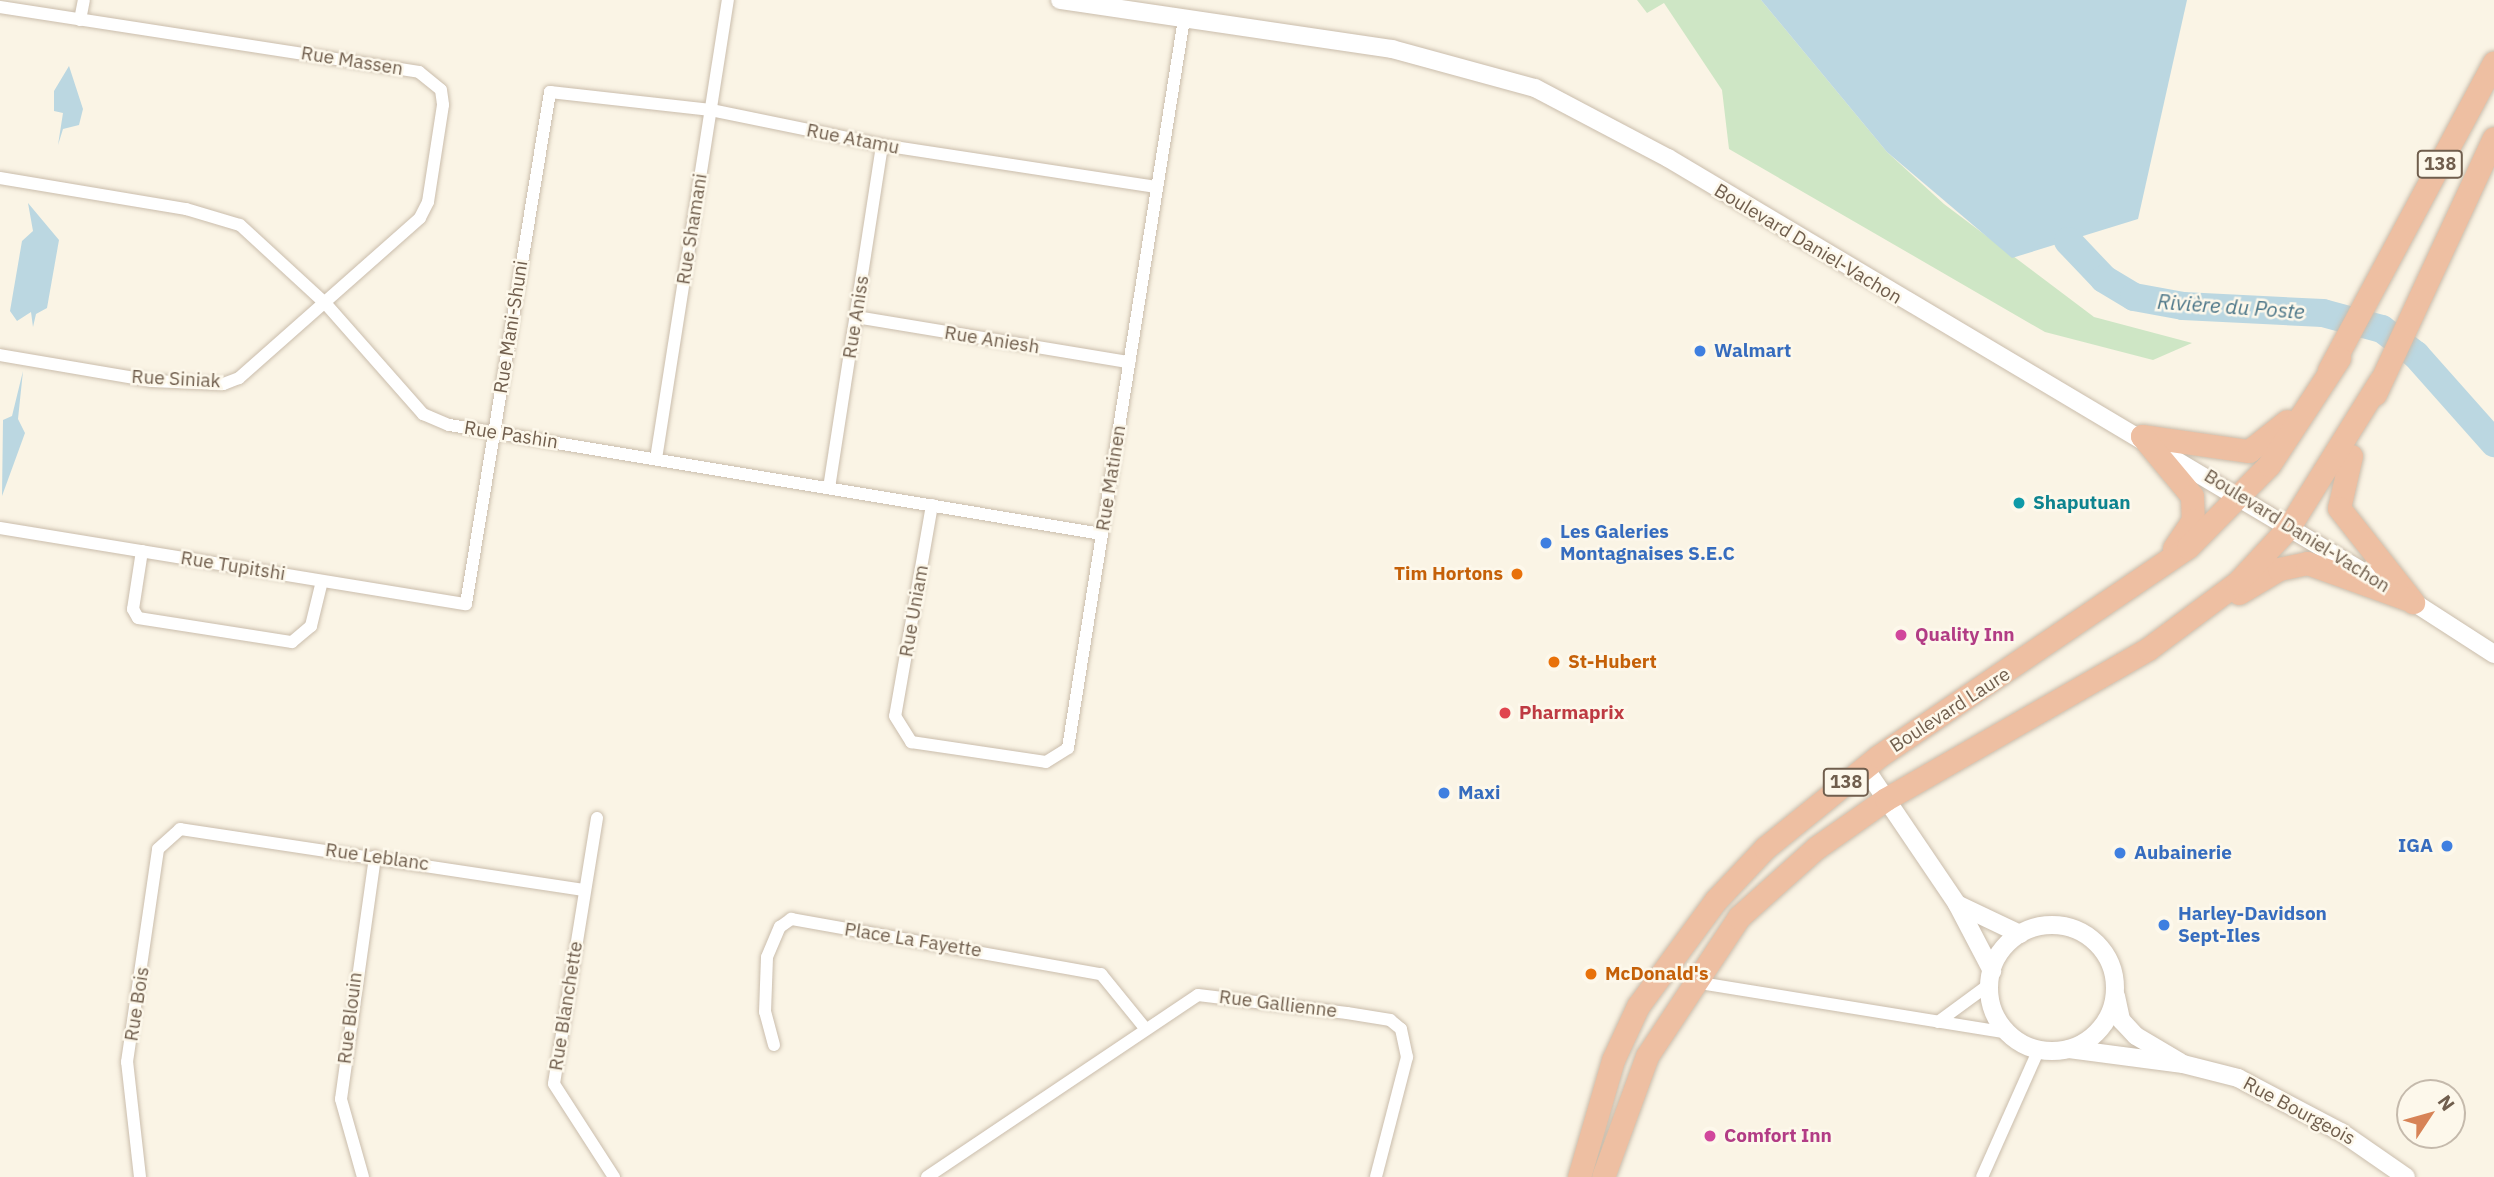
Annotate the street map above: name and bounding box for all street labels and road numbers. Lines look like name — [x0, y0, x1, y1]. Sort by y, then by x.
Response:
street label: Rue Massen — [299, 42, 405, 80]
street label: Rue Atamu — [805, 119, 901, 159]
road number: 138 — [2416, 149, 2464, 178]
street label: Rue Shamani — [672, 172, 712, 286]
street label: Boulevard Daniel-Vachon — [1710, 179, 1906, 309]
street label: Rue Mani-Shuni — [489, 259, 533, 395]
street label: Rue Aniss — [838, 274, 874, 360]
street label: Rue Aniesh — [943, 321, 1041, 359]
street label: Rue Siniak — [131, 365, 221, 393]
street label: Rue Pashin — [462, 416, 560, 454]
street label: Rue Matinen — [1091, 423, 1131, 533]
street label: Boulevard Daniel-Vachon — [2200, 464, 2394, 598]
street label: Rue Tupitshi — [179, 546, 287, 586]
street label: Rue Uniam — [895, 563, 933, 659]
street label: Boulevard Laure — [1886, 663, 2014, 757]
road number: 138 — [1822, 768, 1870, 796]
street label: Rue Leblanc — [324, 838, 430, 876]
street label: Place La Fayette — [843, 918, 983, 962]
street label: Rue Blanchette — [545, 940, 587, 1072]
street label: Rue Bois — [120, 965, 154, 1043]
street label: Rue Blouin — [333, 971, 367, 1065]
street label: Rue Gallienne — [1218, 985, 1338, 1023]
street label: Rue Bourgeois — [2239, 1072, 2359, 1150]

